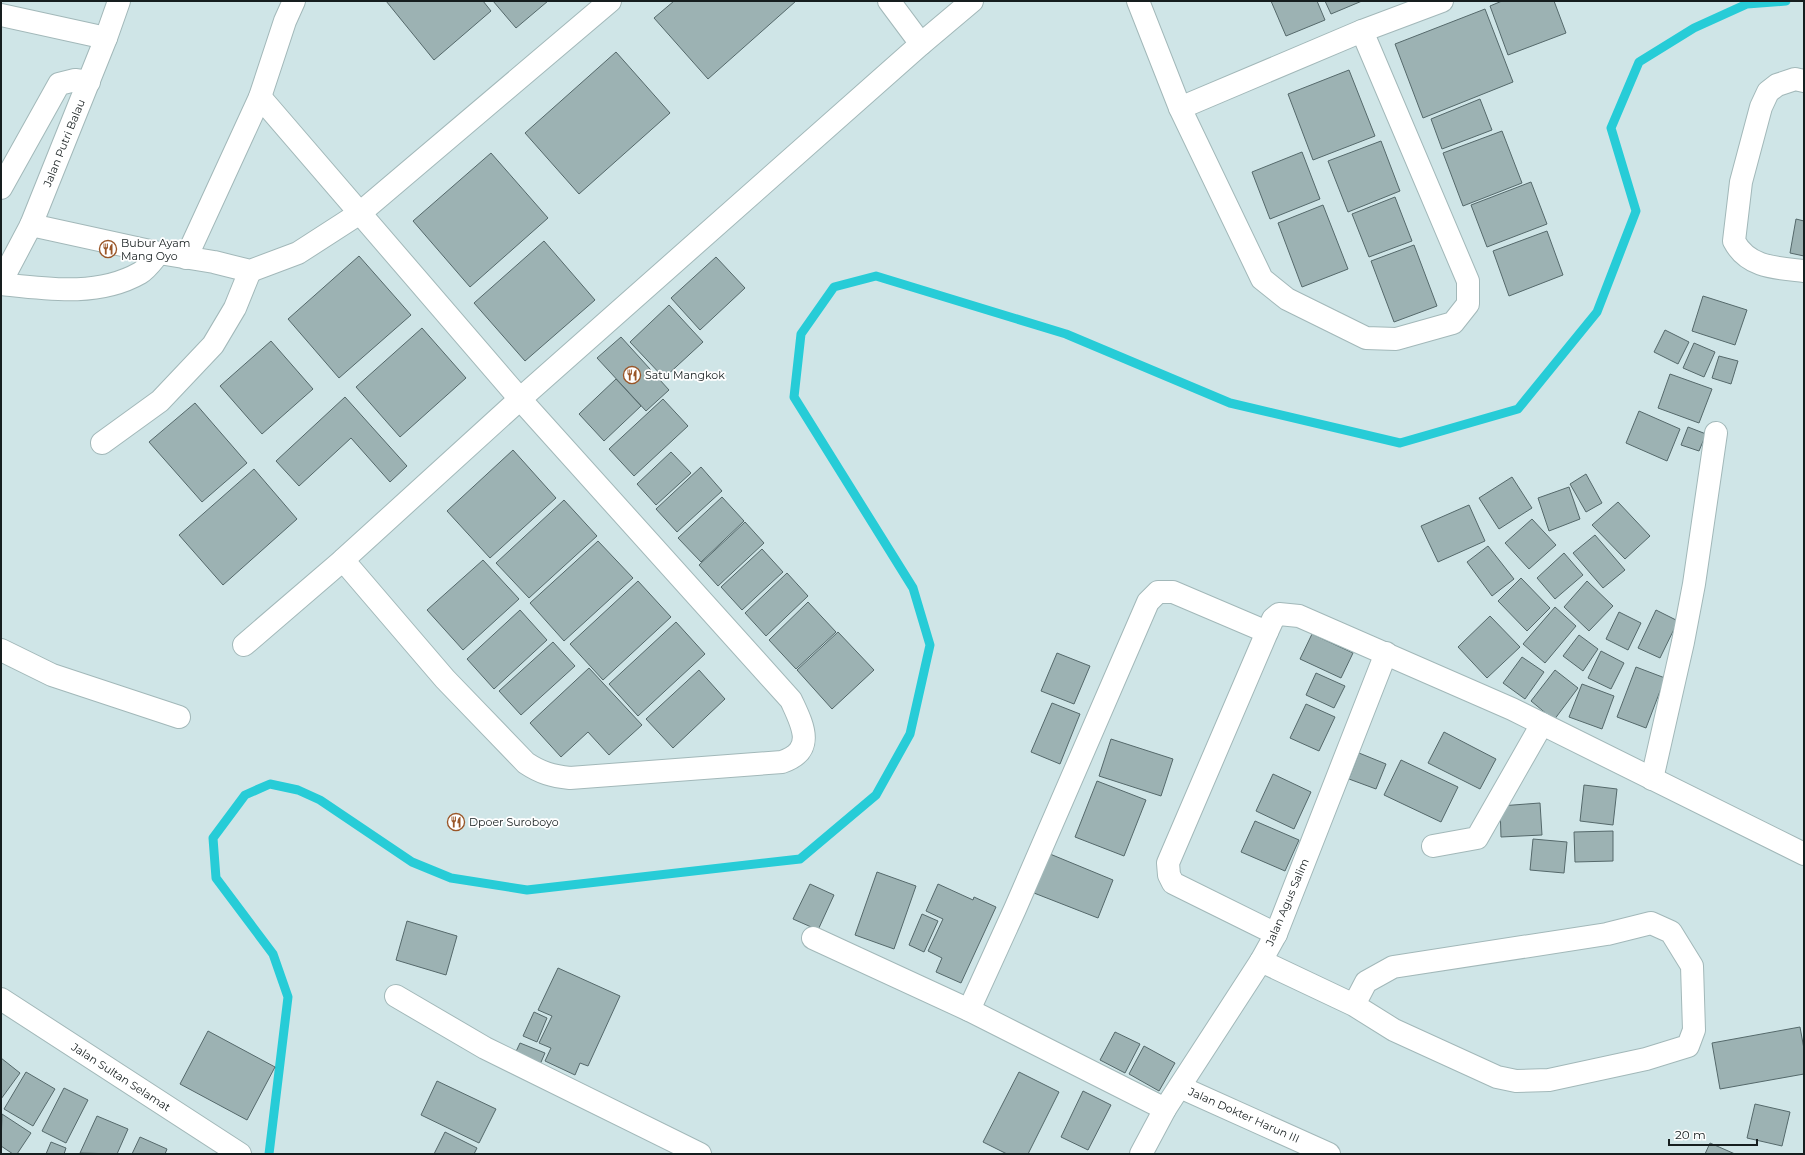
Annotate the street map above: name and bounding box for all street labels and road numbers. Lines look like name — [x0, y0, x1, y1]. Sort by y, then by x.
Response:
street label: Jalan Putri Balau — [40, 97, 88, 190]
street label: Jalan Agus Salim — [1262, 856, 1312, 949]
street label: Jalan Sultan Selamat — [68, 1039, 174, 1115]
street label: Jalan Dokter Harun III — [1185, 1084, 1302, 1146]

